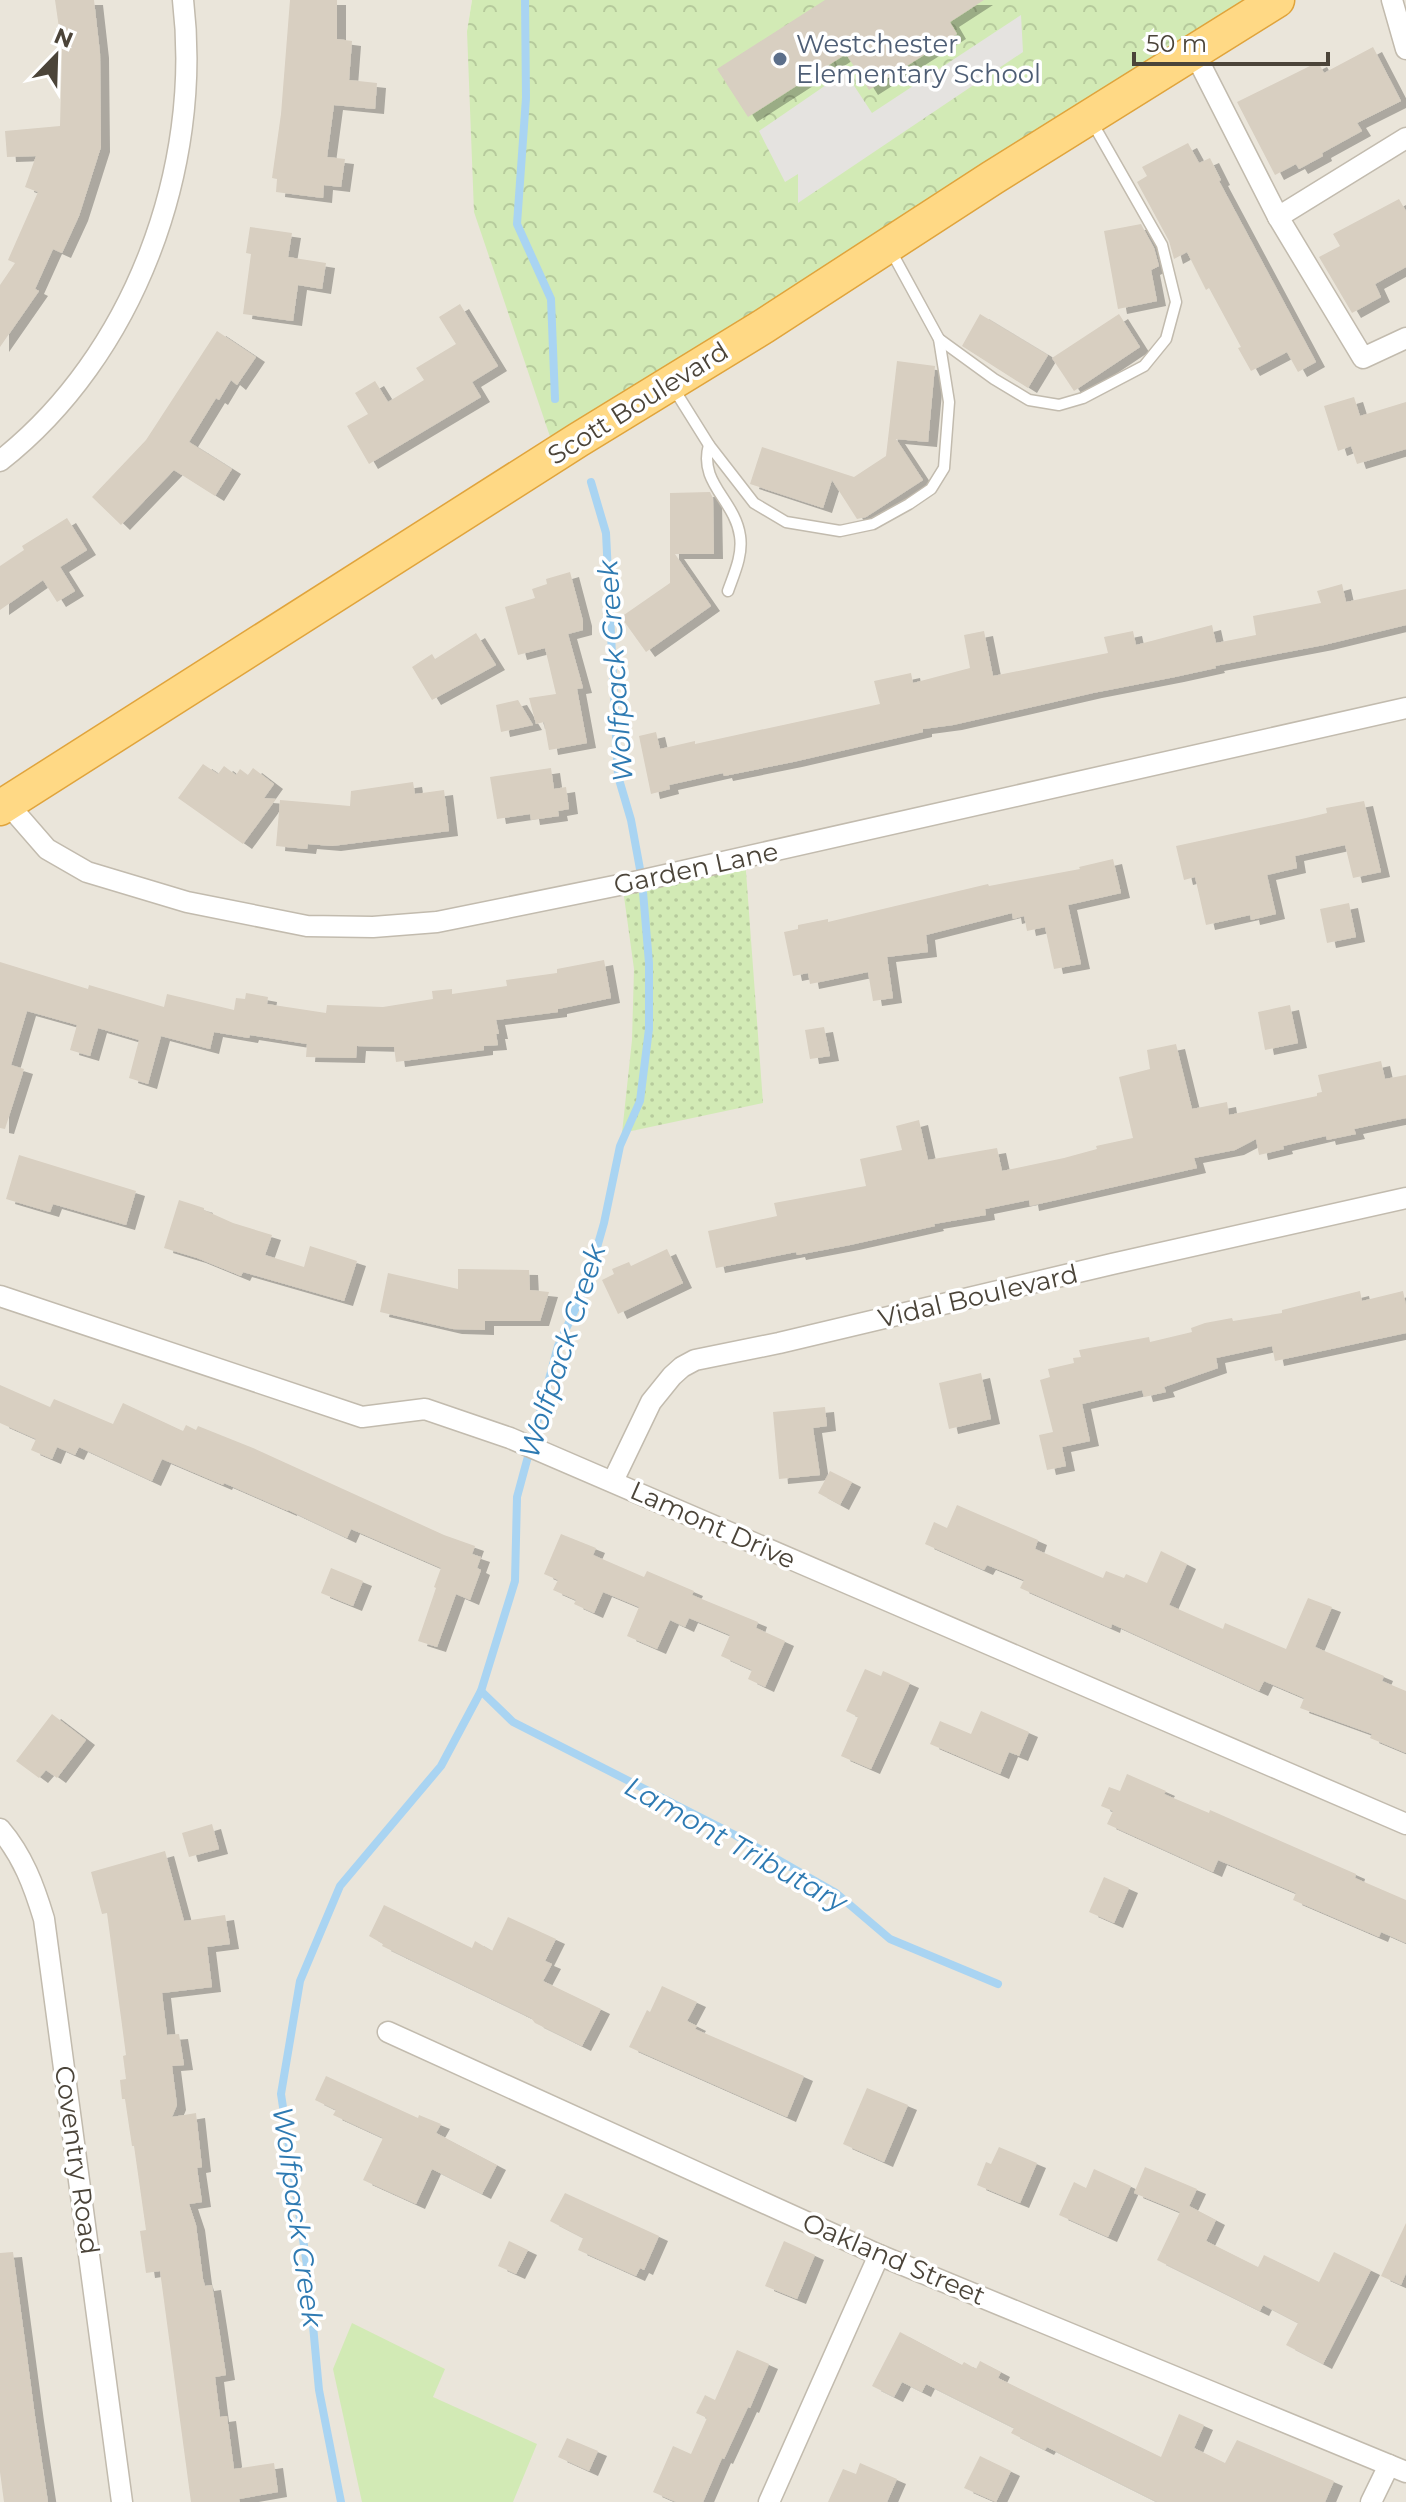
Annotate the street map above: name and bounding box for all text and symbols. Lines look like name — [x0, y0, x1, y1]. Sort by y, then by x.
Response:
north arrow — [16, 16, 96, 96]
scale bar — [1134, 16, 1328, 66]
text: N — [50, 22, 77, 54]
place label: Westchester Elementary School — [796, 28, 1041, 90]
text: 50 m — [1146, 29, 1207, 58]
marker: Westchester Elementary School — [771, 50, 789, 68]
street label: Scott Boulevard — [542, 335, 734, 471]
water label: Wolfpack Creek — [590, 557, 640, 783]
street label: Garden Lane — [611, 835, 781, 901]
water label: Wolfpack Creek — [511, 1239, 613, 1462]
street label: Vidal Boulevard — [875, 1257, 1081, 1335]
street label: Lamont Drive — [625, 1474, 801, 1576]
water label: Lamont Tributary — [619, 1769, 854, 1920]
street label: Coventry Road — [48, 2063, 106, 2257]
water label: Wolfpack Creek — [266, 2104, 331, 2331]
street label: Oakland Street — [798, 2206, 990, 2312]

